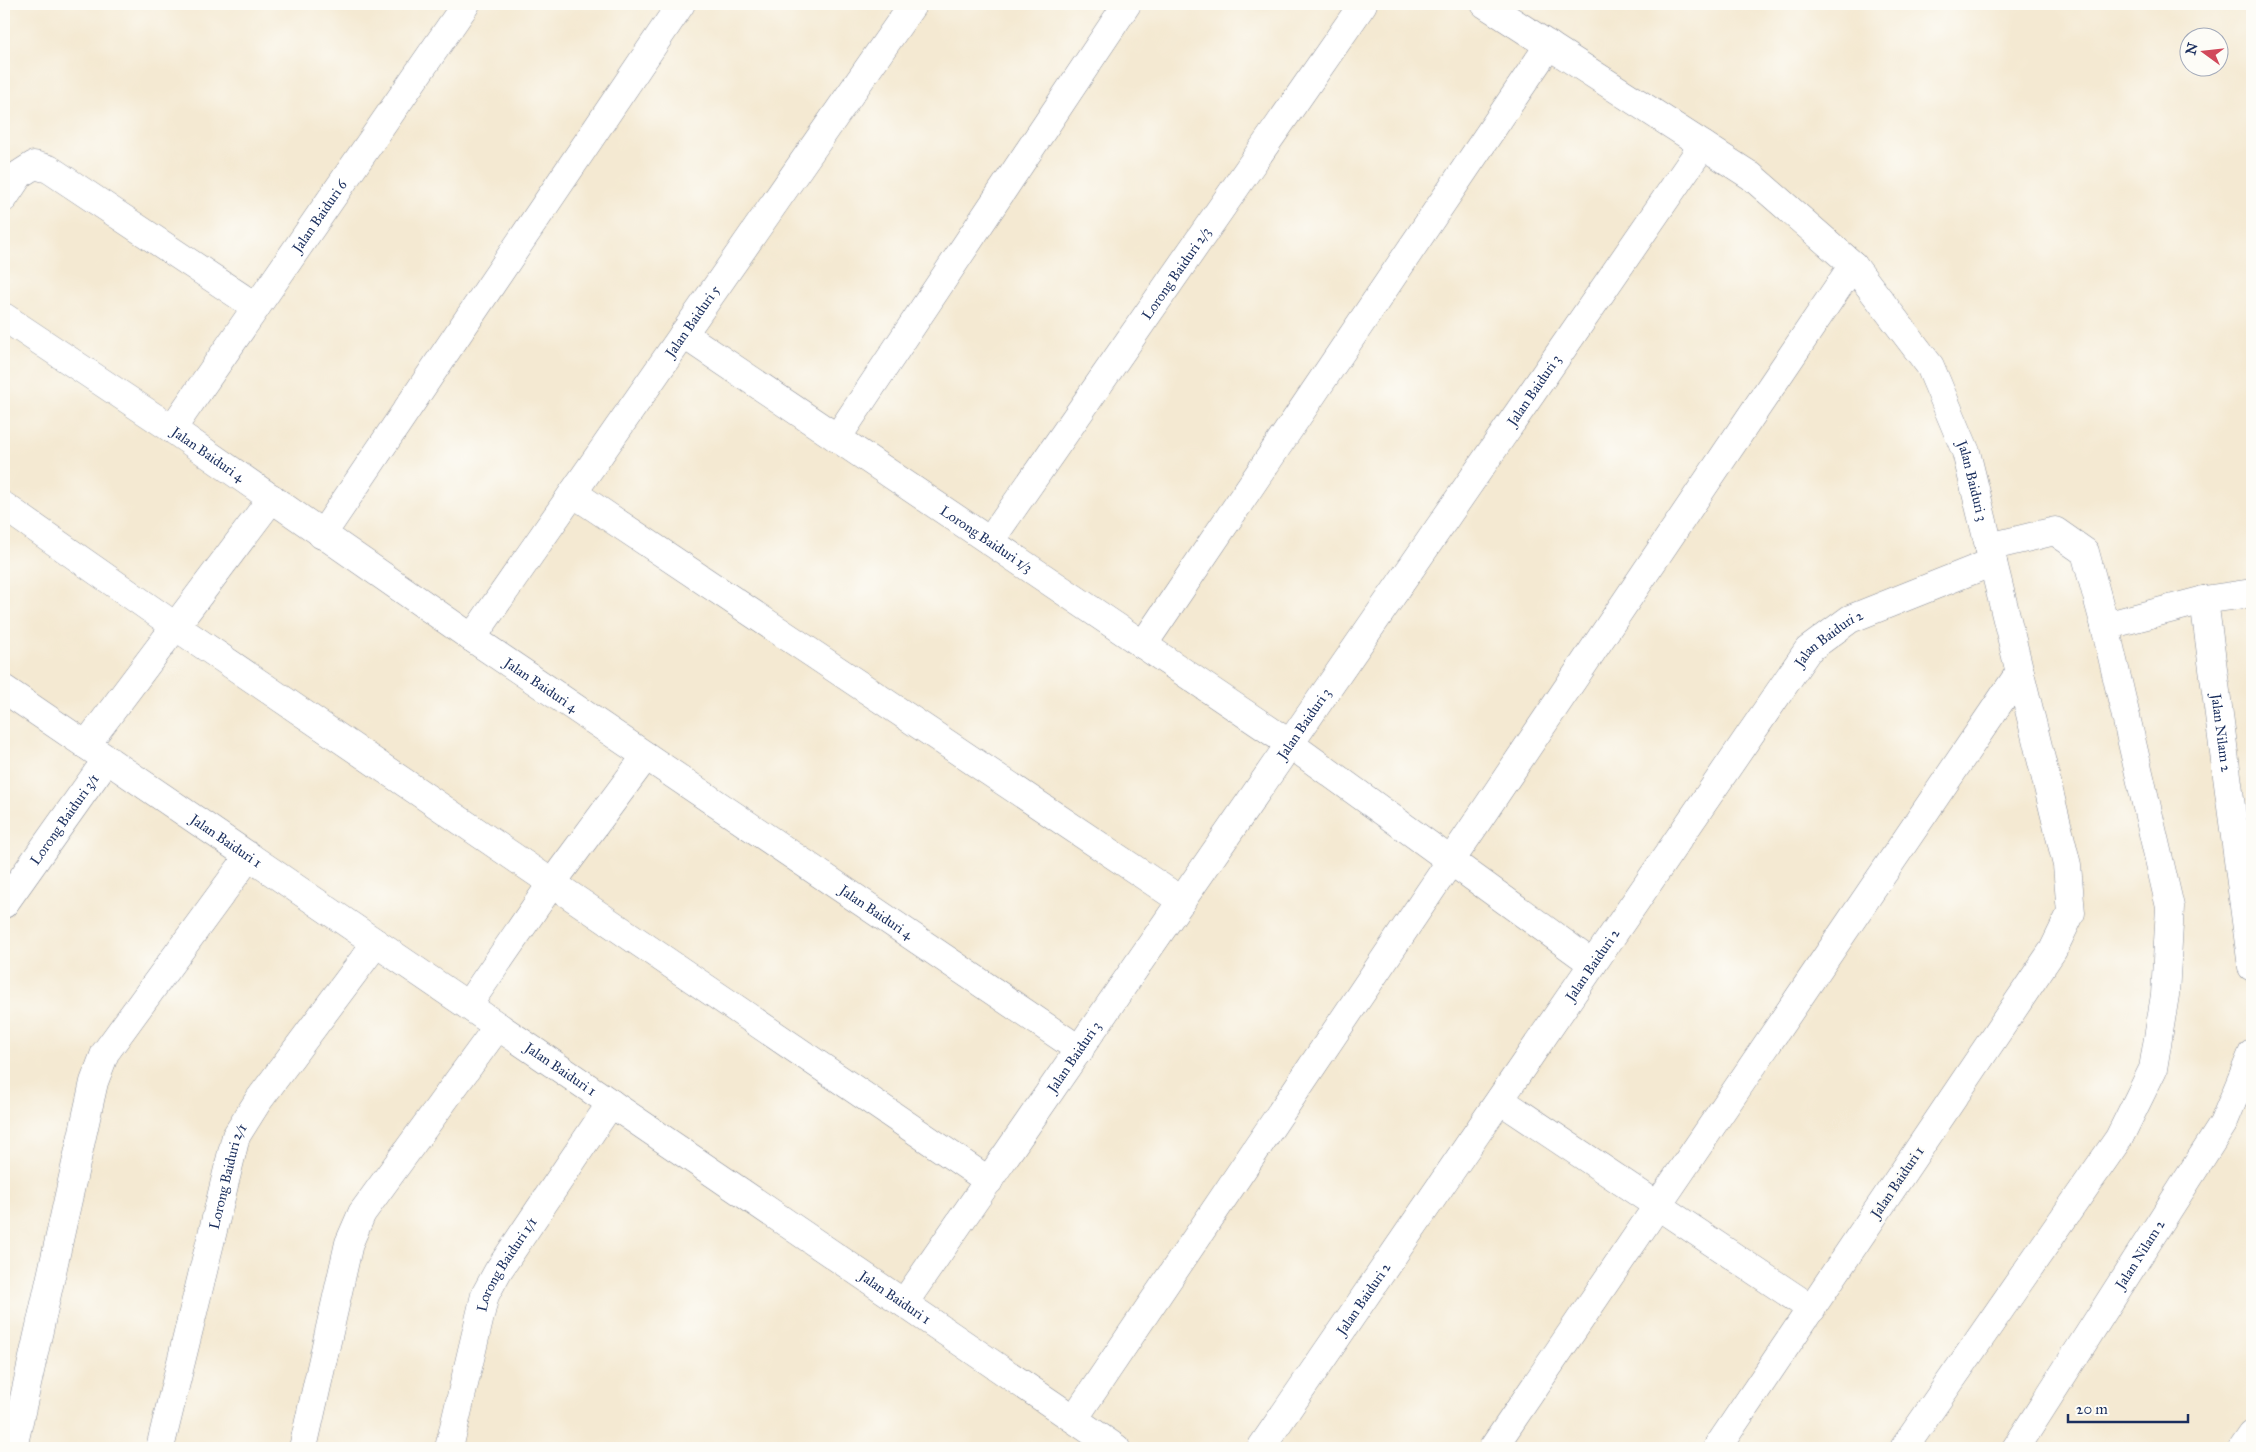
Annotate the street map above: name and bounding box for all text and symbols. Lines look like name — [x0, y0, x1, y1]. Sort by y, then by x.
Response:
north arrow — [2178, 28, 2228, 78]
text: N — [2182, 41, 2202, 57]
street label: Jalan Baiduri 6 — [288, 176, 351, 258]
street label: Lorong Baiduri 2/3 — [1138, 224, 1214, 323]
street label: Jalan Baiduri 5 — [661, 282, 724, 363]
street label: Jalan Baiduri 3 — [1503, 352, 1565, 432]
street label: Jalan Baiduri 4 — [166, 422, 249, 487]
street label: Jalan Baiduri 3 — [1951, 436, 1991, 523]
street label: Lorong Baiduri 1/3 — [937, 502, 1035, 576]
street label: Jalan Baiduri 2 — [1790, 607, 1866, 673]
street label: Jalan Baiduri 4 — [499, 653, 582, 717]
street label: Jalan Baiduri 3 — [1273, 685, 1335, 765]
street label: Jalan Nilam 2 — [2206, 691, 2234, 773]
street label: Lorong Baiduri 3/1 — [27, 770, 103, 868]
street label: Jalan Baiduri 1 — [185, 810, 265, 872]
street label: Jalan Baiduri 4 — [834, 880, 917, 944]
street label: Jalan Baiduri 2 — [1561, 925, 1624, 1007]
street label: Jalan Baiduri 3 — [1043, 1018, 1105, 1098]
street label: Jalan Baiduri 1 — [519, 1038, 600, 1100]
street label: Lorong Baiduri 2/1 — [206, 1120, 251, 1231]
street label: Jalan Baiduri 1 — [1866, 1143, 1929, 1223]
street label: Lorong Baiduri 1/1 — [473, 1214, 541, 1313]
street label: Jalan Nilam 2 — [2111, 1217, 2169, 1294]
street label: Jalan Baiduri 2 — [1332, 1259, 1395, 1341]
street label: Jalan Baiduri 1 — [854, 1266, 934, 1328]
scale bar — [2068, 1392, 2188, 1424]
text: 20 m — [2076, 1400, 2108, 1418]

